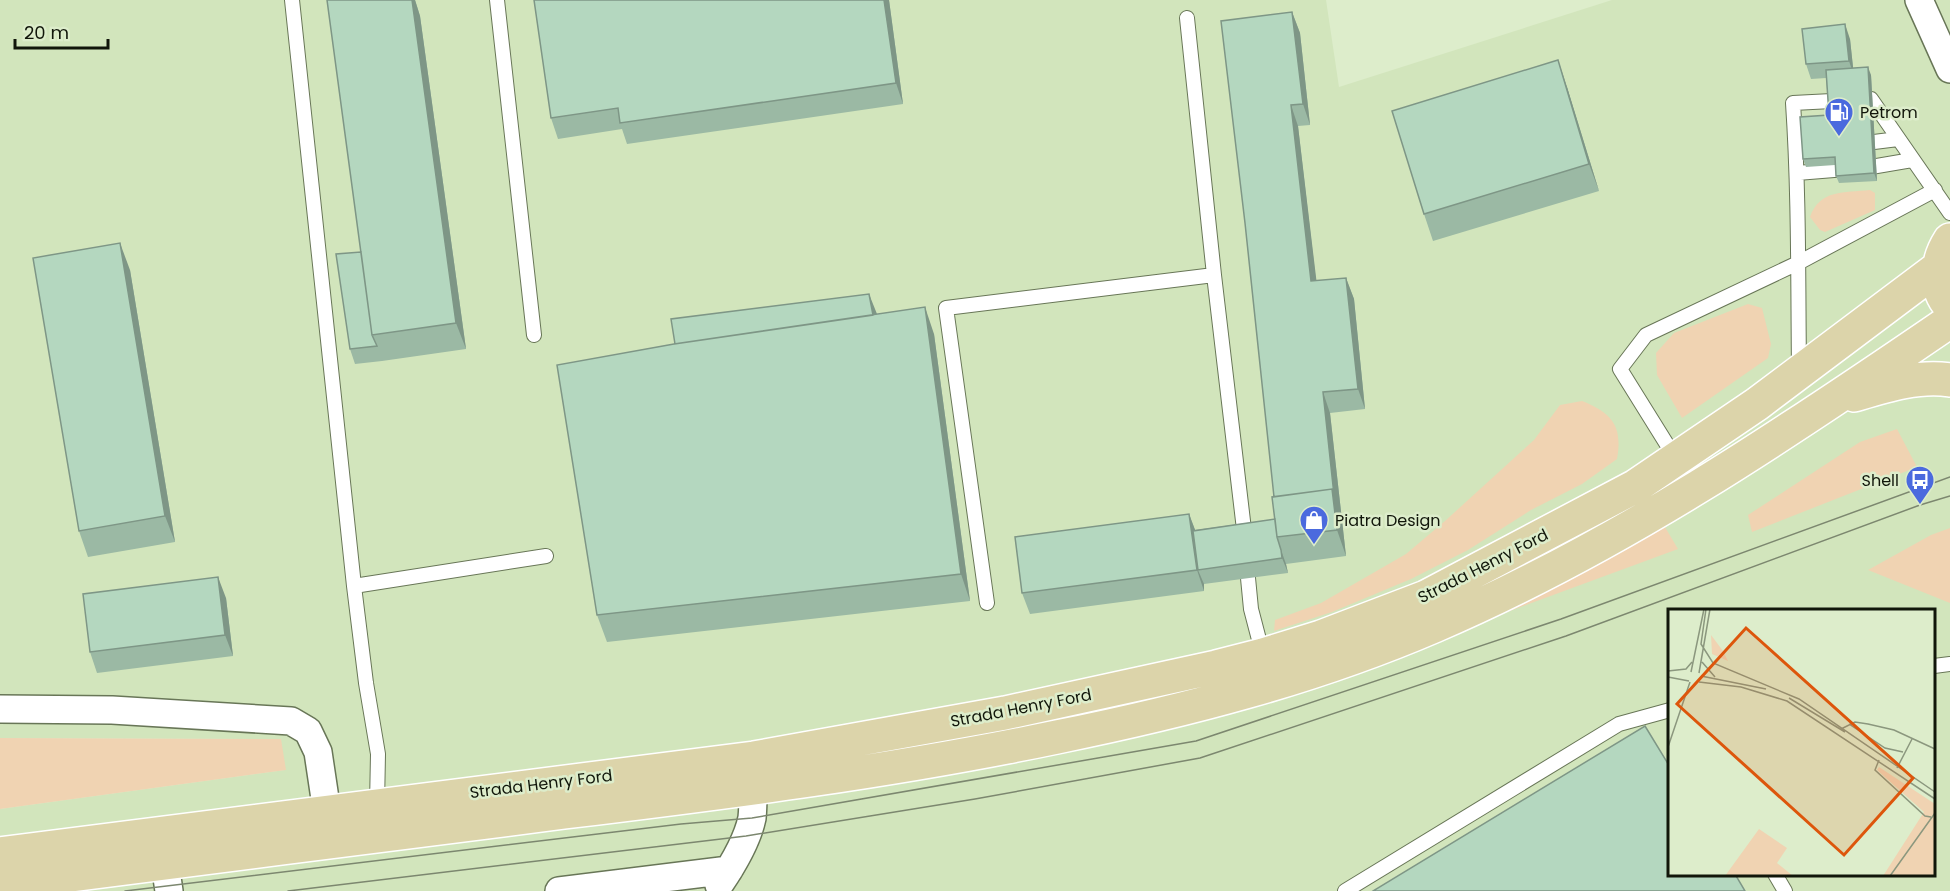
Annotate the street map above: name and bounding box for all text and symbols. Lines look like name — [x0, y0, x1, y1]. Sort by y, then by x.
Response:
scale bar — [15, 12, 108, 50]
text: 20 m — [24, 20, 69, 45]
fuel station icon: Petrom — [1823, 96, 1855, 138]
place label: Petrom — [1860, 101, 1918, 124]
bus stop icon: Shell — [1904, 464, 1936, 506]
place label: Shell — [1862, 469, 1899, 492]
shop icon: Piatra Design — [1298, 504, 1330, 546]
place label: Piatra Design — [1335, 509, 1440, 532]
street label: Strada Henry Ford — [1414, 523, 1552, 609]
inset map — [1668, 609, 1935, 876]
street label: Strada Henry Ford — [948, 683, 1094, 733]
street label: Strada Henry Ford — [468, 764, 614, 804]

